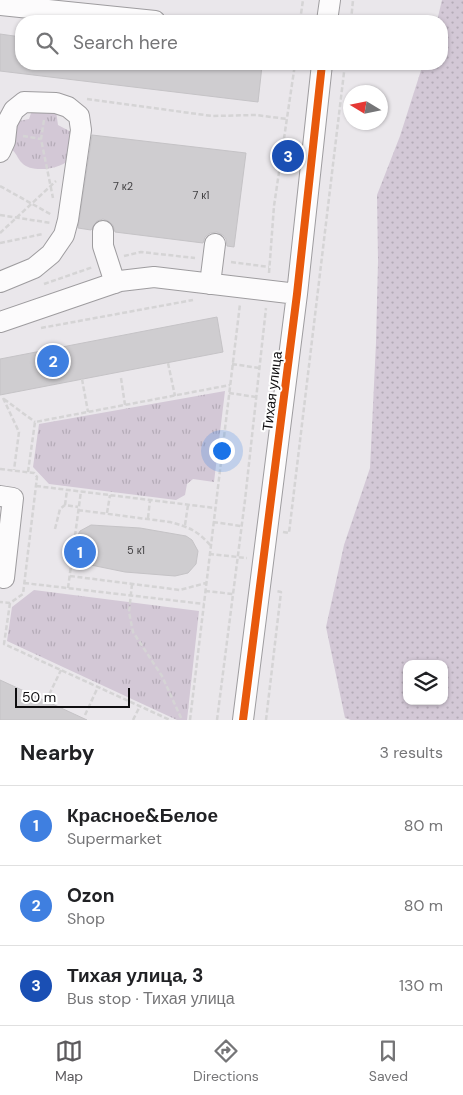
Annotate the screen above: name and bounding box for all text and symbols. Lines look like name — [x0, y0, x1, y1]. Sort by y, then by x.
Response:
search box — [15, 15, 448, 70]
icon: search — [33, 29, 61, 57]
text: Search here — [73, 30, 178, 55]
north arrow — [343, 85, 388, 130]
pin: 3 — [272, 137, 304, 175]
house number: 7 к2 — [113, 179, 133, 193]
house number: 7 к1 — [192, 188, 210, 202]
pin: 2 — [37, 342, 69, 380]
street label: Тихая улица — [258, 350, 286, 432]
your location — [209, 438, 235, 464]
pin: 1 — [64, 533, 96, 571]
house number: 5 к1 — [127, 543, 145, 557]
map controls — [403, 660, 448, 705]
button: layers — [403, 660, 448, 705]
scale bar — [15, 685, 130, 708]
text: 50 m — [22, 688, 56, 706]
text: Nearby — [20, 739, 94, 767]
text: 3 results — [380, 742, 443, 763]
text: Красное&Белое — [67, 803, 218, 828]
text: 1 — [33, 815, 39, 836]
text: 80 m — [404, 815, 443, 836]
text: Supermarket — [67, 828, 162, 849]
text: Ozon — [67, 883, 115, 908]
text: 2 — [31, 895, 41, 916]
text: 80 m — [404, 895, 443, 916]
text: Shop — [67, 908, 105, 929]
text: Тихая улица, 3 — [67, 963, 203, 988]
text: 3 — [31, 975, 41, 996]
text: 130 m — [399, 975, 443, 996]
text: Bus stop · Тихая улица — [67, 988, 235, 1009]
tab: Map — [55, 1037, 83, 1085]
tab: Directions — [193, 1037, 259, 1085]
tab: Saved — [369, 1037, 408, 1085]

